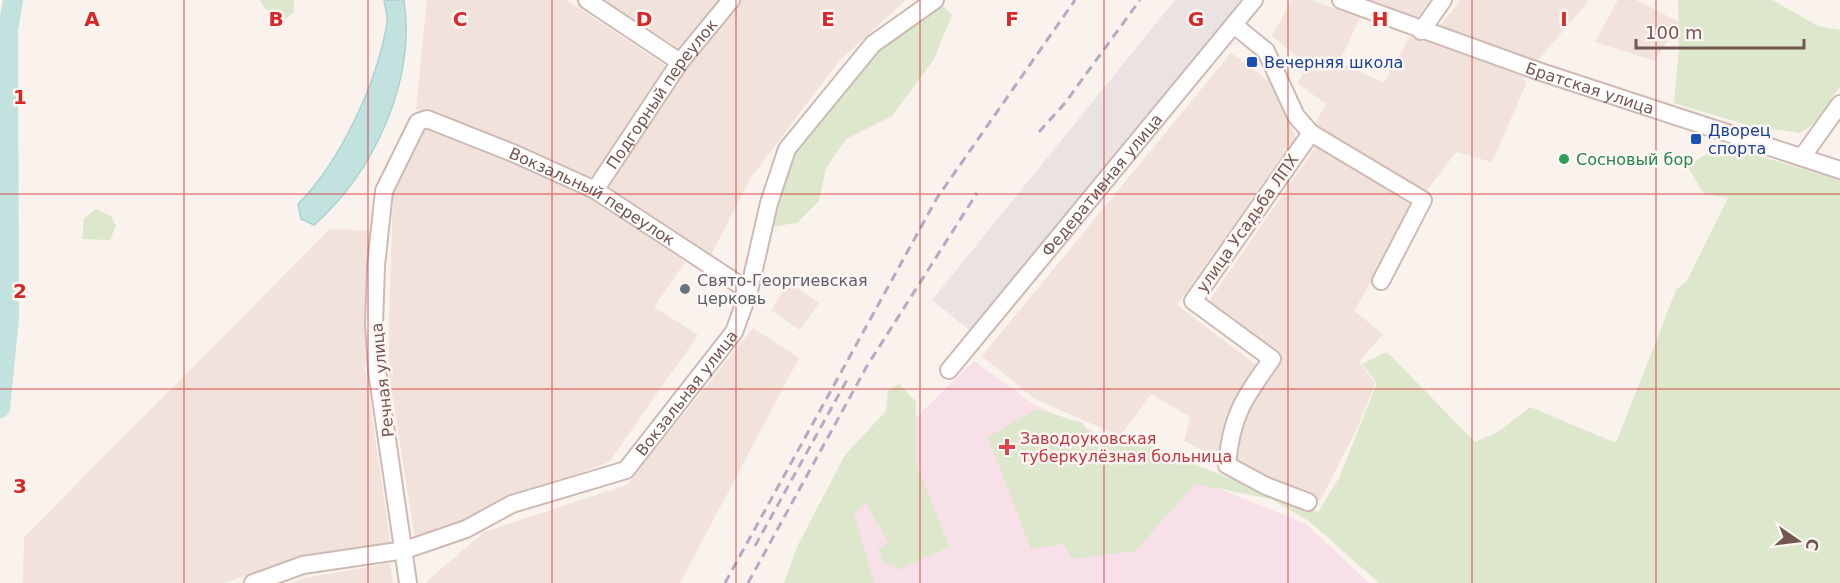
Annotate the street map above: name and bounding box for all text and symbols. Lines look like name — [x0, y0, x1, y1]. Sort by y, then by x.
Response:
text: A — [84, 7, 100, 31]
text: B — [268, 7, 284, 31]
text: C — [453, 7, 467, 31]
text: D — [636, 7, 652, 31]
text: E — [821, 7, 835, 31]
text: F — [1005, 7, 1019, 31]
text: G — [1188, 7, 1204, 31]
text: H — [1372, 7, 1388, 31]
text: I — [1560, 7, 1568, 31]
scale bar — [1636, 12, 1804, 50]
street label: Подгорный переулок — [603, 15, 722, 173]
text: 100 m — [1645, 22, 1703, 43]
place label: Вечерняя школа — [1264, 53, 1403, 72]
marker: Вечерняя школа — [1245, 55, 1259, 69]
street label: Братская улица — [1523, 58, 1656, 118]
text: 1 — [13, 85, 27, 109]
street label: Федеративная улица — [1038, 110, 1166, 260]
place label: Дворец спорта — [1708, 121, 1771, 158]
marker: Дворец спорта — [1689, 132, 1703, 146]
street label: Вокзальный переулок — [506, 144, 678, 250]
street label: улица Усадьба ЛПХ — [1192, 150, 1302, 296]
place label: Сосновый бор — [1576, 150, 1693, 169]
marker: Сосновый бор — [1557, 152, 1571, 166]
place label: Свято-Георгиевская церковь — [697, 271, 868, 308]
text: 2 — [13, 279, 27, 303]
marker: Свято-Георгиевская церковь — [678, 282, 692, 296]
street label: Речная улица — [367, 322, 398, 438]
street label: Вокзальная улица — [632, 327, 742, 460]
place label: Заводоуковская туберкулёзная больница — [1020, 429, 1232, 466]
marker: Заводоуковская туберкулёзная больница — [998, 438, 1016, 456]
text: 3 — [13, 474, 27, 498]
north arrow — [1768, 511, 1828, 571]
text: С — [1801, 537, 1823, 553]

